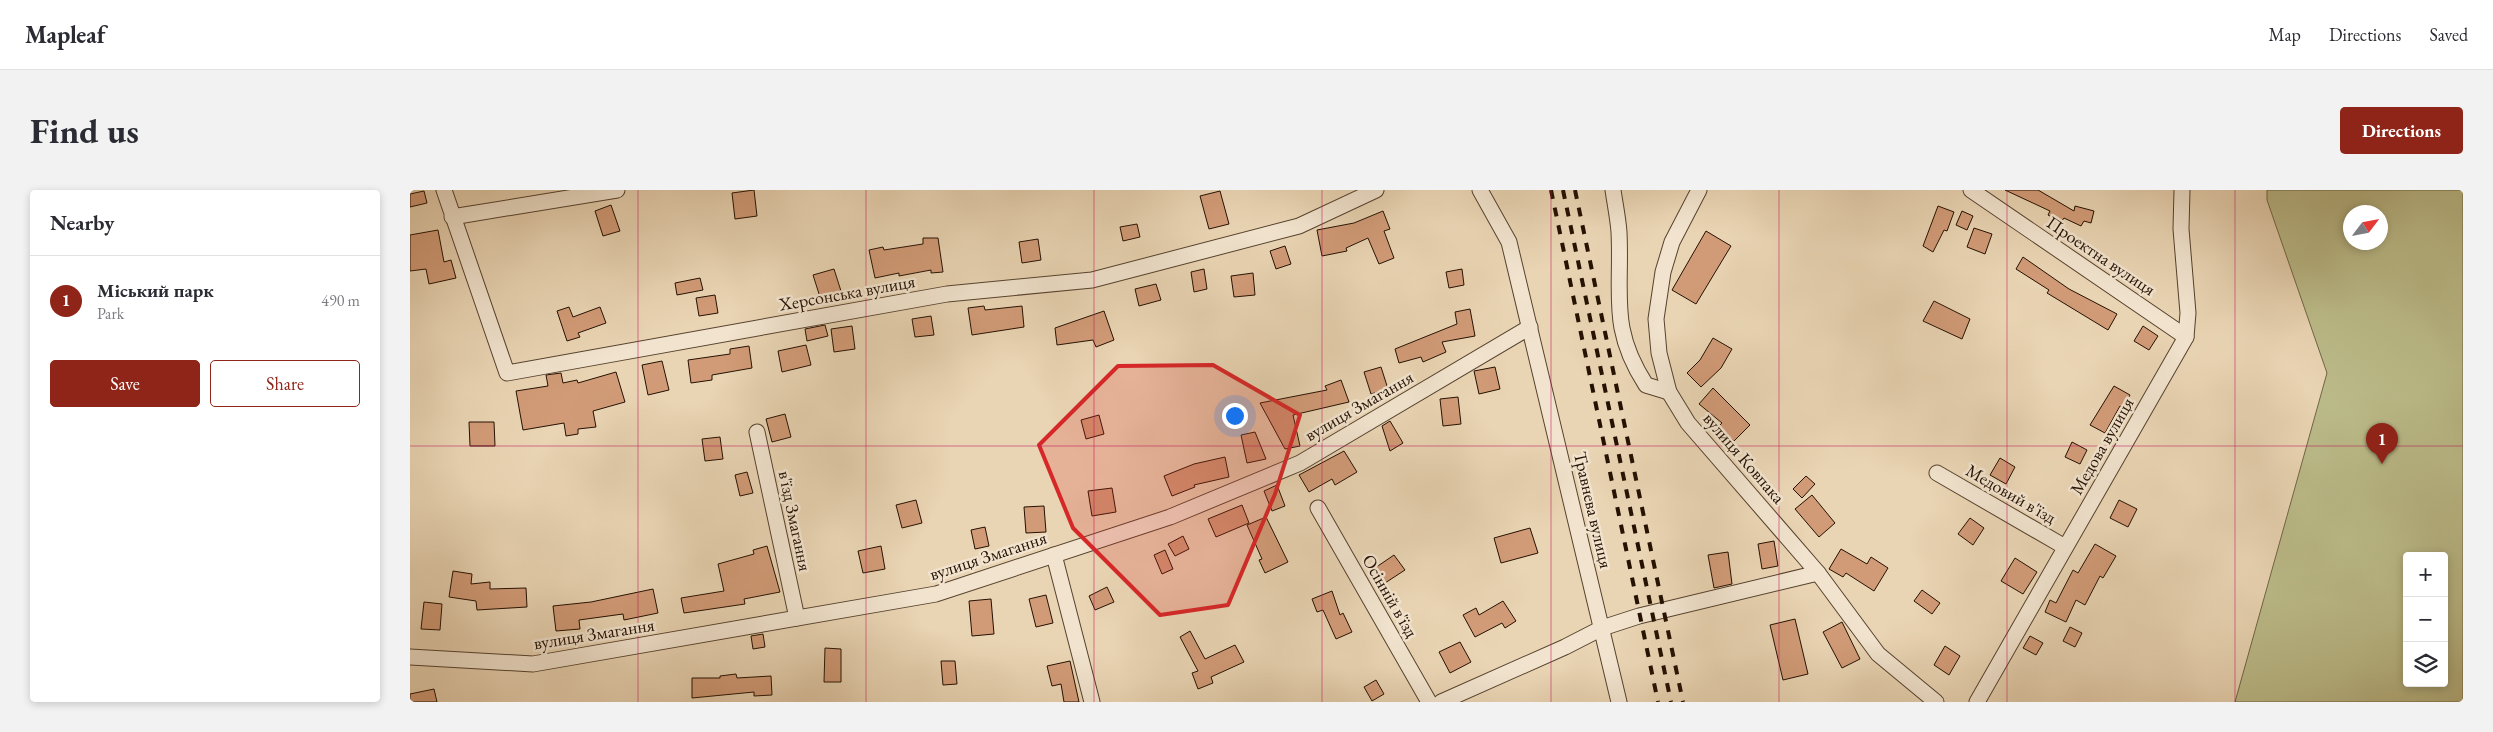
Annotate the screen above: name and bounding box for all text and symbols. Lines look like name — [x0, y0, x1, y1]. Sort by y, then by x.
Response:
text: Mapleaf — [25, 19, 106, 50]
text: Map — [2269, 23, 2301, 46]
text: Directions — [2329, 23, 2401, 46]
text: Saved — [2429, 23, 2468, 46]
button: Directions — [2340, 107, 2463, 154]
text: Find us — [30, 108, 139, 153]
north arrow — [2343, 205, 2388, 250]
text: Nearby — [50, 209, 114, 236]
street label: Проектна вулиця — [2042, 211, 2160, 301]
street label: Херсонська вулиця — [776, 269, 917, 316]
text: Міський парк — [97, 278, 214, 303]
text: 1 — [62, 290, 70, 311]
text: 490 m — [321, 290, 360, 311]
text: Park — [97, 303, 124, 324]
button: Save — [50, 360, 200, 407]
button: Share — [210, 360, 360, 407]
street label: вулиця Змагання — [1300, 365, 1417, 446]
street label: Медова вулиця — [2064, 393, 2139, 499]
your location — [1222, 403, 1248, 429]
street label: вулиця Ковпака — [1698, 407, 1791, 509]
pin: 1 — [2366, 423, 2398, 464]
street label: Травнева вулиця — [1569, 449, 1618, 571]
street label: Медовий в'їзд — [1962, 458, 2061, 529]
street label: в'їзд Змагання — [774, 469, 817, 573]
street label: вулиця Змагання — [926, 526, 1049, 585]
street label: Осінній в'їзд — [1357, 550, 1423, 641]
map controls — [2403, 552, 2448, 687]
button: + — [2403, 552, 2448, 597]
button: − — [2403, 597, 2448, 642]
street label: вулиця Змагання — [532, 613, 656, 654]
button: layers — [2403, 642, 2448, 687]

